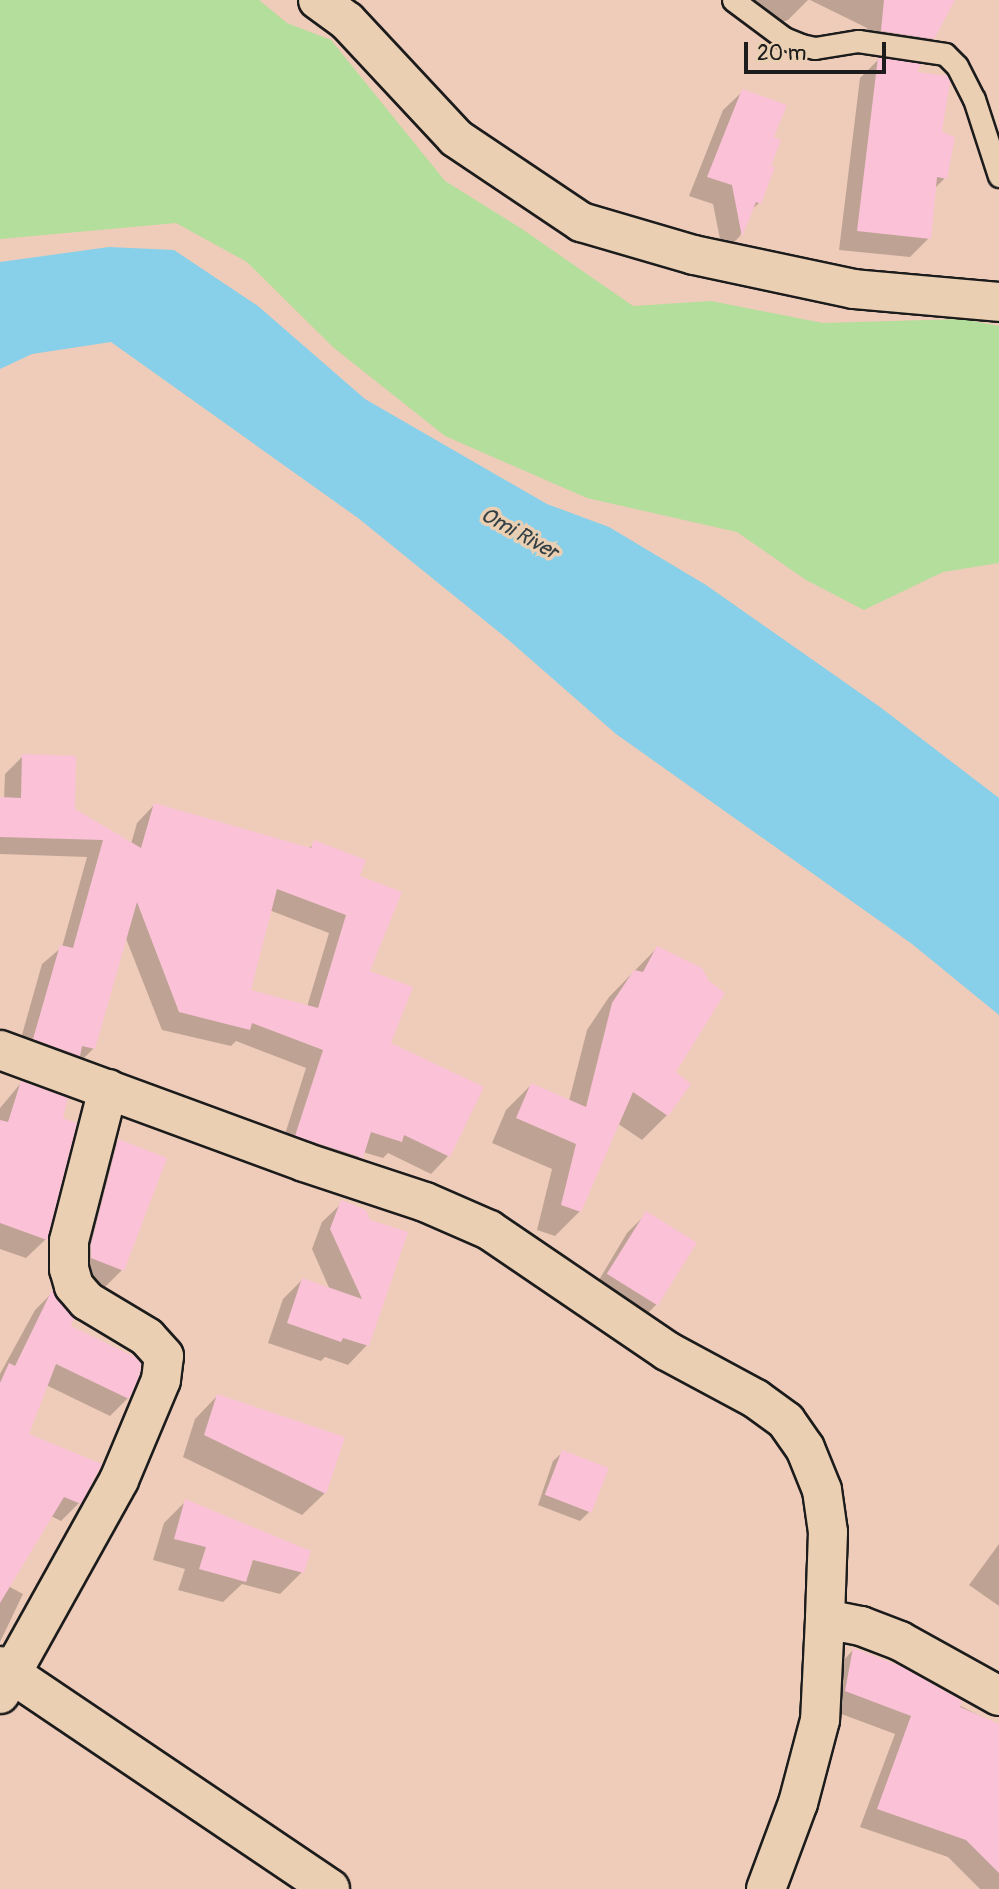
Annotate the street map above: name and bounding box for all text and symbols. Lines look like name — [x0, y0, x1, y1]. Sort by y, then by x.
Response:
scale bar — [747, 28, 889, 72]
text: 20 m — [757, 40, 806, 67]
water label: Omi River — [476, 503, 562, 565]

